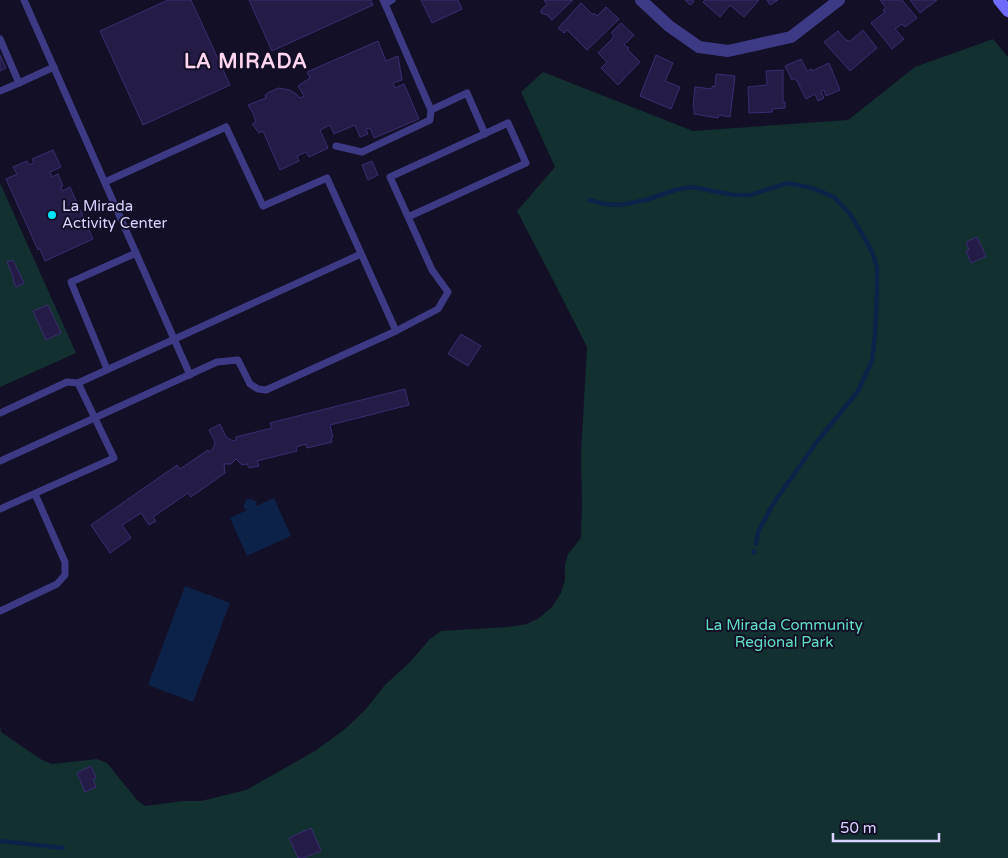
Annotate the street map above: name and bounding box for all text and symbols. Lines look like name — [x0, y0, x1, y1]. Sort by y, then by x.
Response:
district label: LA MIRADA — [184, 50, 308, 74]
place label: La Mirada Activity Center — [62, 197, 168, 232]
marker: La Mirada Activity Center — [46, 209, 58, 221]
park label: La Mirada Community Regional Park — [705, 616, 863, 651]
scale bar — [833, 810, 939, 842]
text: 50 m — [840, 819, 877, 837]

